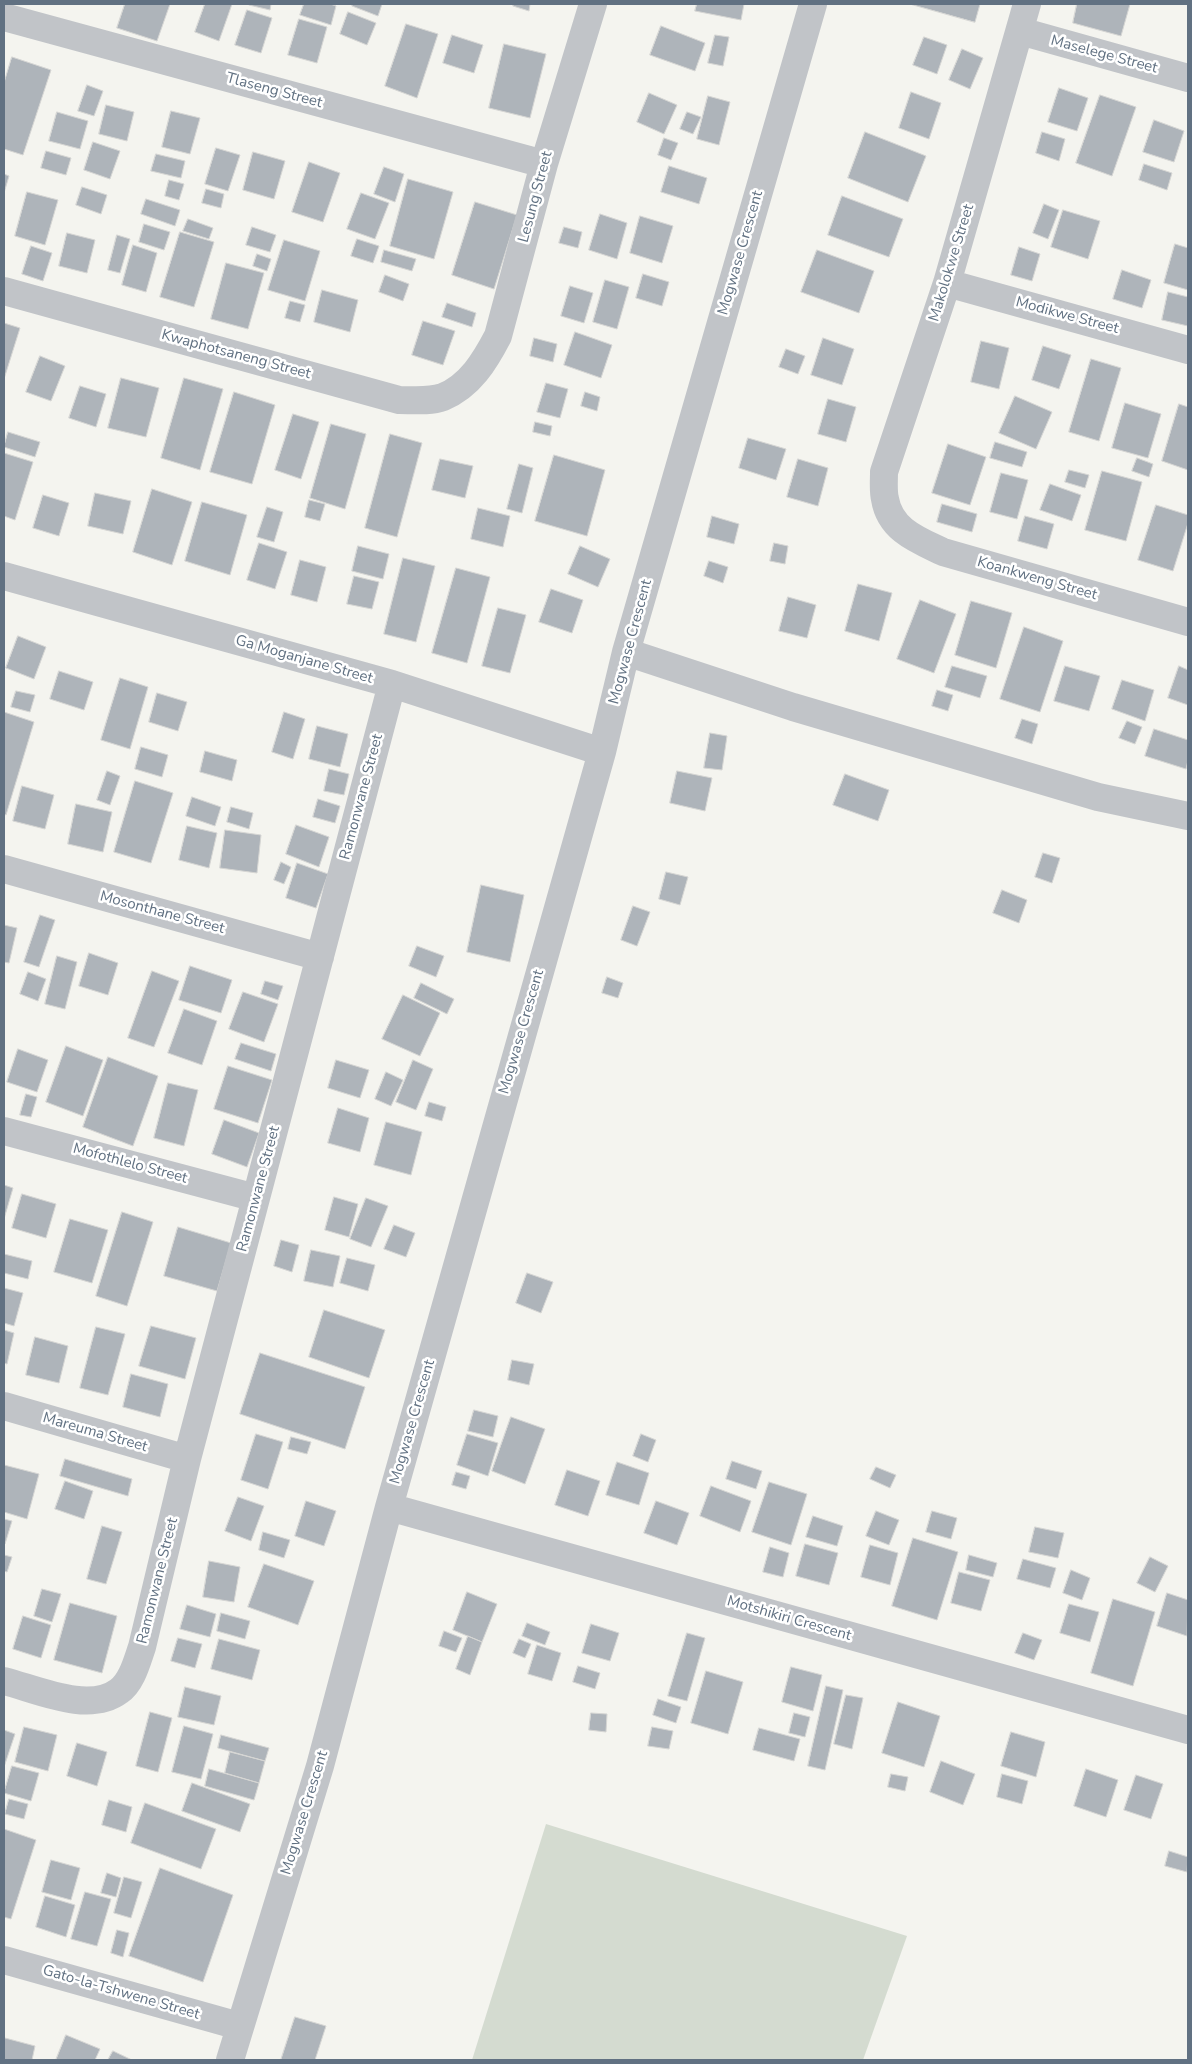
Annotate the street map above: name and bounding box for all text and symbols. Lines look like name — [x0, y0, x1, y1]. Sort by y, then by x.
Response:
street label: Maselege Street — [1049, 32, 1159, 78]
street label: Tlaseng Street — [224, 70, 324, 112]
street label: Lesung Street — [515, 149, 557, 245]
street label: Mogwase Crescent — [715, 189, 767, 317]
street label: Makolokwe Street — [926, 202, 978, 324]
street label: Modikwe Street — [1014, 294, 1120, 338]
street label: Kwaphotsaneng Street — [159, 326, 313, 384]
street label: Koankweng Street — [975, 553, 1099, 605]
street label: Mogwase Crescent — [606, 578, 656, 706]
street label: Ga Moganjane Street — [233, 632, 375, 688]
street label: Ramonwane Street — [337, 732, 387, 862]
street label: Mosonthane Street — [98, 888, 226, 938]
street label: Mogwase Crescent — [496, 968, 548, 1096]
street label: Ramonwane Street — [234, 1124, 284, 1254]
street label: Mofothlelo Street — [71, 1140, 189, 1188]
street label: Mogwase Crescent — [387, 1358, 439, 1486]
street label: Mareuma Street — [41, 1409, 149, 1457]
street label: Ramonwane Street — [134, 1516, 182, 1646]
street label: Motshikiri Crescent — [725, 1593, 853, 1645]
street label: Mogwase Crescent — [278, 1749, 332, 1877]
street label: Gato-la-Tshwene Street — [41, 1962, 201, 2024]

